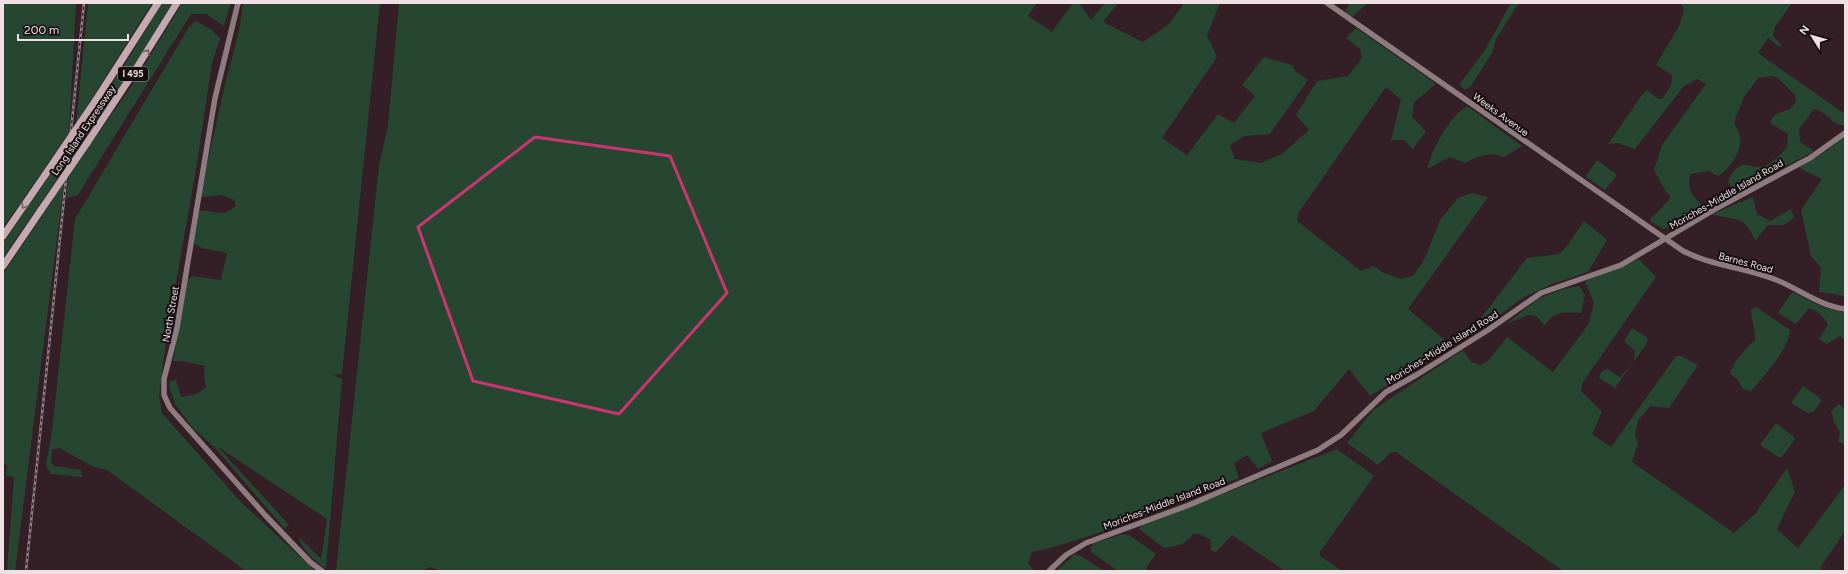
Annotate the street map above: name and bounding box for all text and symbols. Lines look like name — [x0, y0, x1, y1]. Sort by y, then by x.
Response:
scale bar — [18, 16, 128, 42]
north arrow — [1792, 16, 1832, 56]
text: 200 m — [24, 23, 59, 37]
text: N — [1797, 23, 1812, 38]
one-way arrow — [143, 49, 150, 56]
road number: I 495 — [118, 67, 148, 81]
street label: Long Island Expressway — [48, 82, 119, 178]
street label: Weeks Avenue — [1470, 90, 1532, 139]
street label: Moriches-Middle Island Road — [1667, 156, 1786, 232]
one-way arrow — [21, 202, 29, 209]
street label: Barnes Road — [1717, 249, 1775, 276]
street label: North Street — [159, 285, 182, 343]
street label: Moriches-Middle Island Road — [1384, 308, 1501, 387]
street label: Moriches-Middle Island Road — [1101, 474, 1227, 533]

